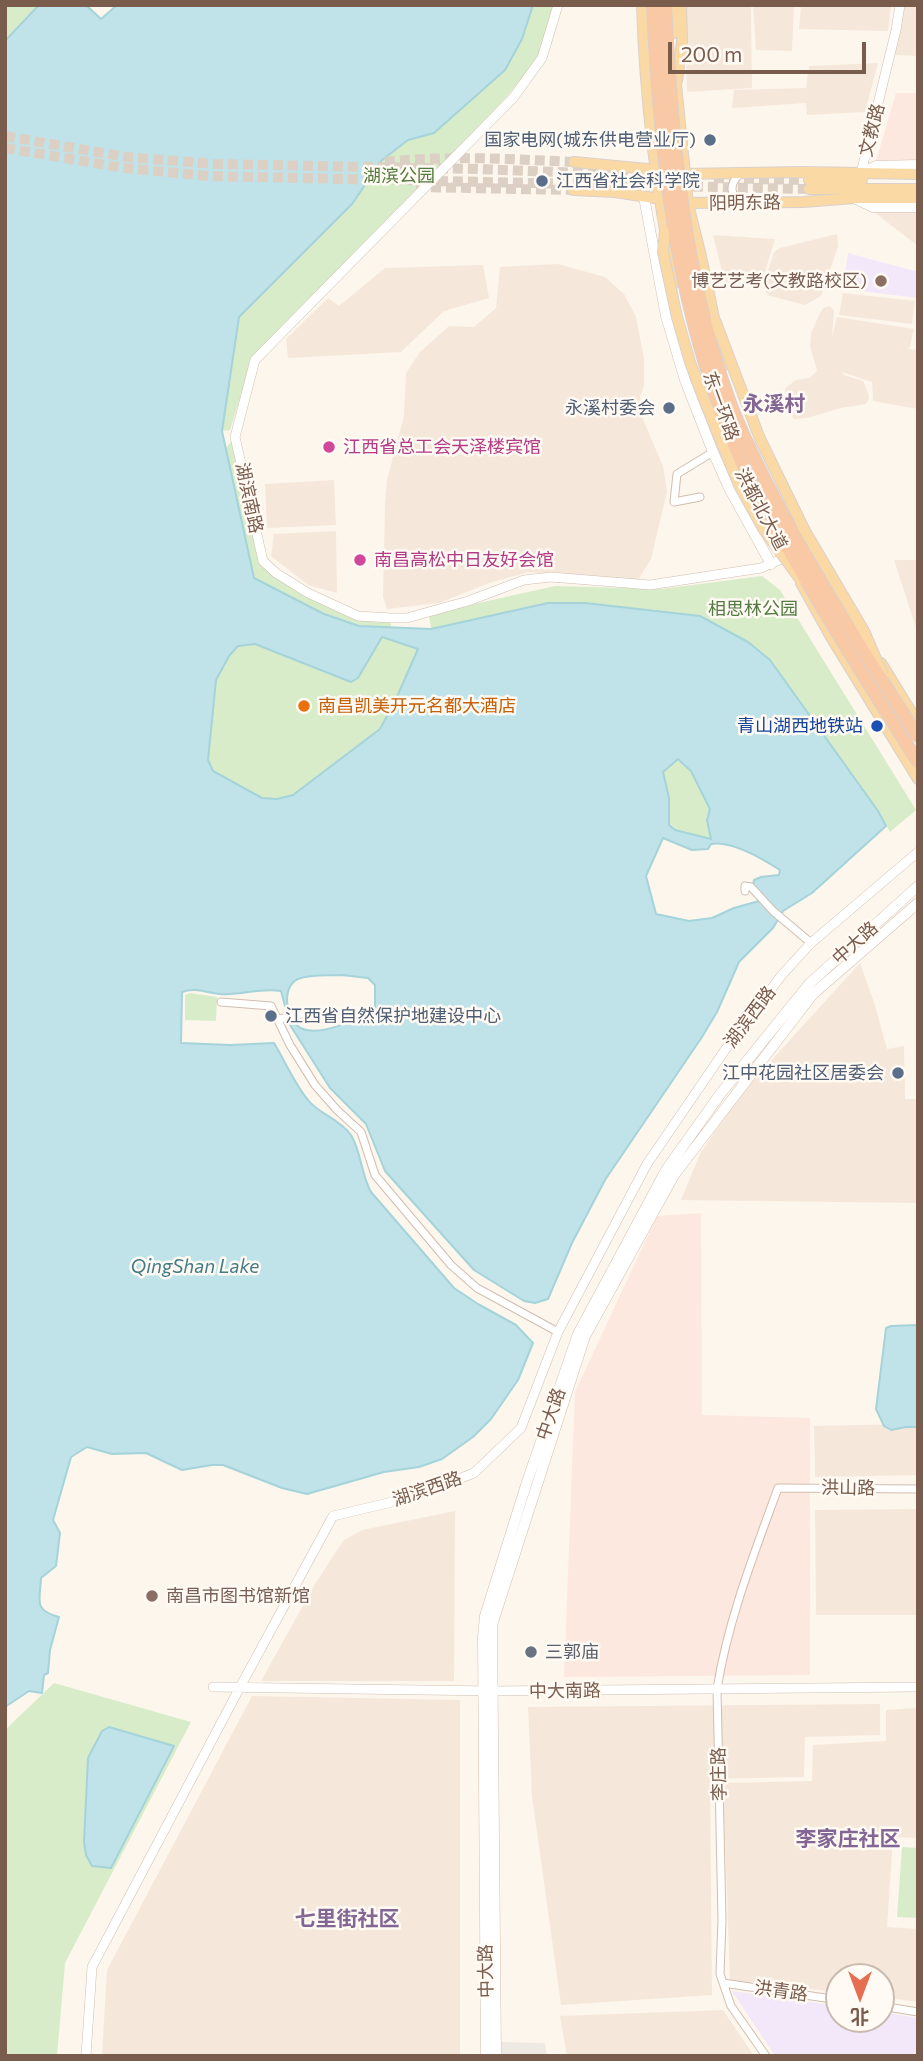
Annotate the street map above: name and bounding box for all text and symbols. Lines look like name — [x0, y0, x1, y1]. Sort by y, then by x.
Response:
scale bar — [671, 28, 869, 72]
text: 200 m — [681, 41, 742, 66]
street label: 文教路 — [855, 101, 889, 159]
place label: 国家电网(城东供电营业厅) — [484, 129, 696, 151]
marker: 国家电网(城东供电营业厅) — [702, 132, 718, 148]
park label: 湖滨公园 — [363, 165, 435, 187]
place label: 江西省社会科学院 — [556, 170, 700, 192]
marker: 江西省社会科学院 — [534, 173, 550, 189]
street label: 阳明东路 — [709, 192, 781, 214]
place label: 博艺艺考(文教路校区) — [691, 270, 867, 292]
marker: 博艺艺考(文教路校区) — [873, 273, 889, 289]
street label: 东一环路 — [699, 368, 743, 444]
district label: 永溪村 — [743, 391, 805, 417]
place label: 永溪村委会 — [565, 397, 655, 419]
marker: 永溪村委会 — [661, 400, 677, 416]
place label: 江西省总工会天泽楼宾馆 — [343, 436, 541, 458]
marker: 江西省总工会天泽楼宾馆 — [321, 439, 337, 455]
street label: 湖滨南路 — [231, 461, 267, 535]
street label: 洪都北大道 — [730, 464, 792, 554]
place label: 南昌高松中日友好会馆 — [374, 549, 554, 571]
marker: 南昌高松中日友好会馆 — [352, 552, 368, 568]
park label: 相思林公园 — [708, 598, 798, 620]
place label: 南昌凯美开元名都大酒店 — [318, 695, 516, 717]
marker: 南昌凯美开元名都大酒店 — [296, 698, 312, 714]
place label: 青山湖西地铁站 — [737, 715, 863, 737]
marker: 青山湖西地铁站 — [869, 718, 885, 734]
street label: 中大路 — [828, 917, 882, 969]
street label: 湖滨西路 — [720, 982, 780, 1052]
place label: 江西省自然保护地建设中心 — [285, 1005, 501, 1027]
marker: 江西省自然保护地建设中心 — [263, 1008, 279, 1024]
place label: 江中花园社区居委会 — [722, 1062, 884, 1084]
marker: 江中花园社区居委会 — [890, 1065, 906, 1081]
water label: QingShan Lake — [131, 1256, 259, 1278]
street label: 中大路 — [532, 1385, 570, 1443]
street label: 湖滨西路 — [389, 1467, 465, 1511]
street label: 洪山路 — [821, 1477, 875, 1499]
place label: 南昌市图书馆新馆 — [166, 1585, 310, 1607]
marker: 南昌市图书馆新馆 — [144, 1588, 160, 1604]
place label: 三郭庙 — [545, 1641, 599, 1663]
marker: 三郭庙 — [523, 1644, 539, 1660]
street label: 中大南路 — [529, 1680, 601, 1702]
street label: 李庄路 — [708, 1747, 730, 1801]
district label: 李家庄社区 — [796, 1826, 900, 1852]
district label: 七里街社区 — [295, 1906, 399, 1932]
street label: 中大路 — [475, 1944, 497, 1998]
north arrow — [825, 1963, 895, 2033]
street label: 洪青路 — [753, 1977, 809, 2005]
text: 北 — [851, 2006, 870, 2029]

